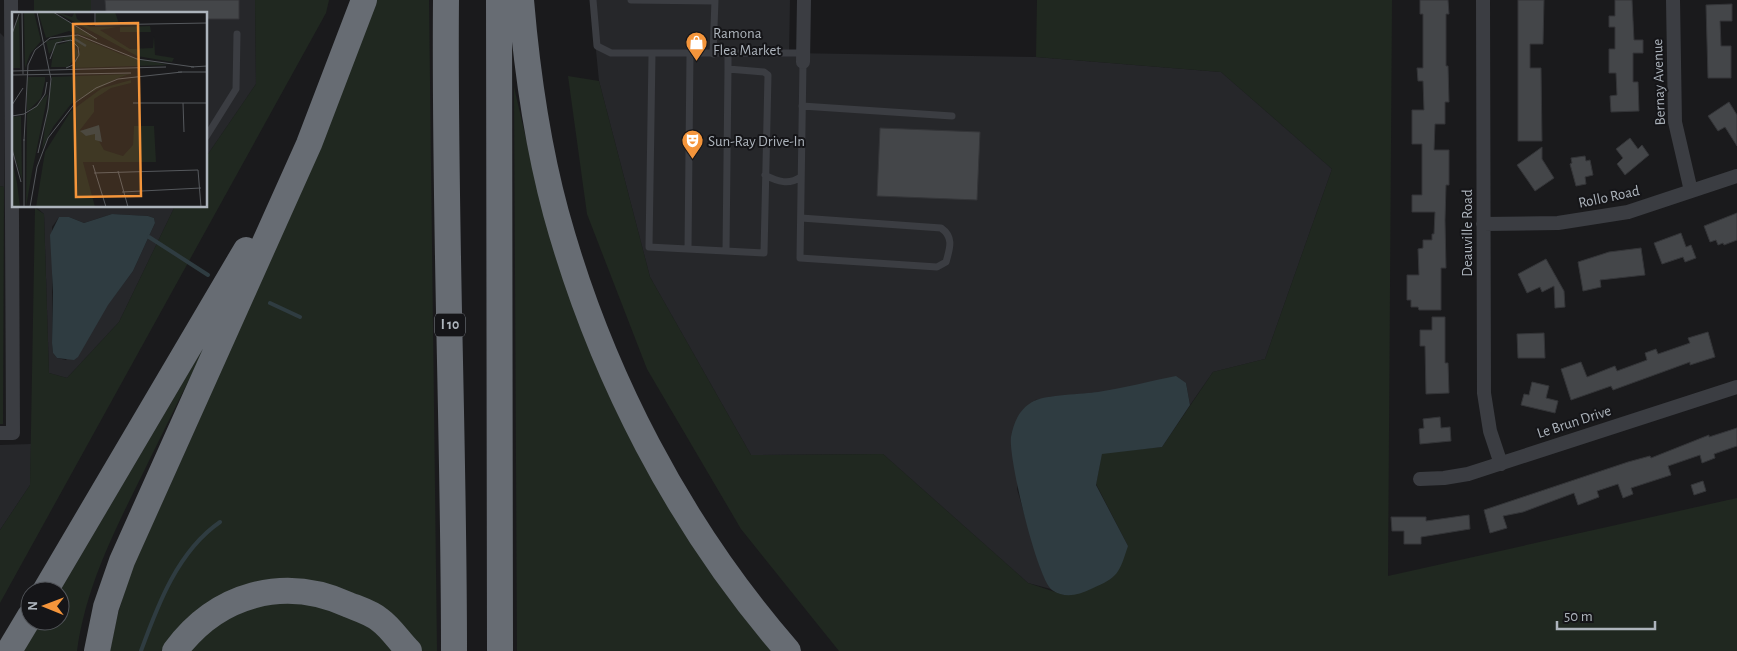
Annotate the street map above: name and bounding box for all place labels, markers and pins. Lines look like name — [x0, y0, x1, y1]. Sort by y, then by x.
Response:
place label: Ramona Flea Market — [713, 26, 781, 58]
shop icon: Ramona Flea Market — [685, 30, 709, 61]
theatre icon: Sun-Ray Drive-In — [680, 129, 704, 160]
place label: Sun-Ray Drive-In — [708, 134, 805, 149]

